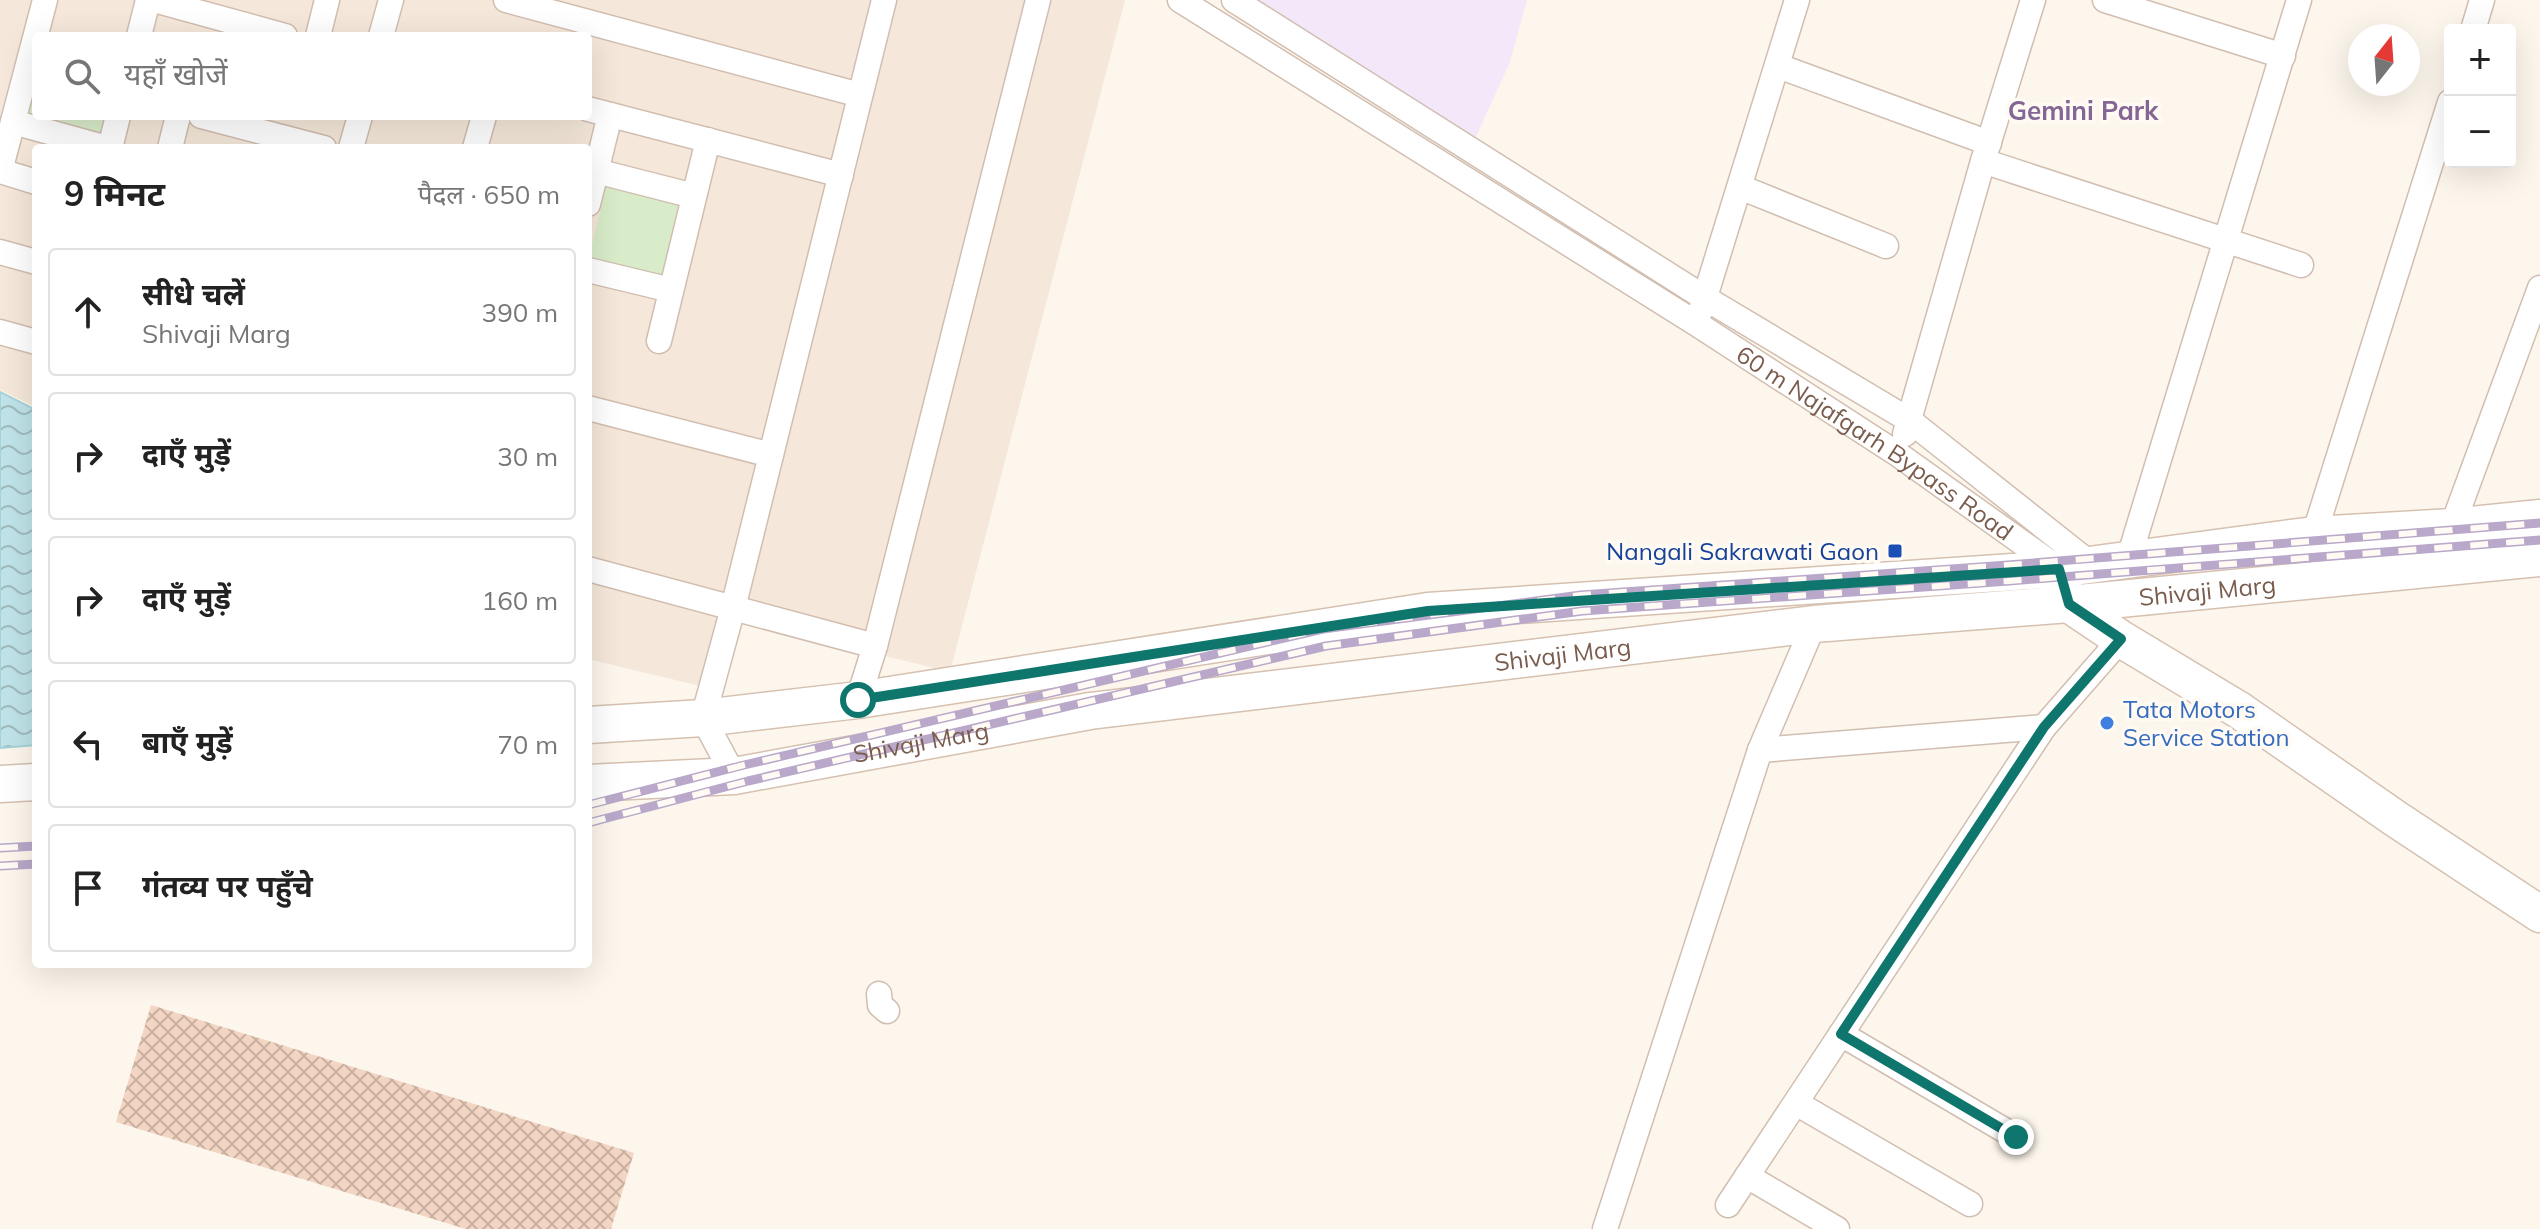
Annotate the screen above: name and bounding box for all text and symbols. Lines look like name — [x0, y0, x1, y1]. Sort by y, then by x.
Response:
north arrow — [2348, 24, 2420, 96]
map controls — [2444, 24, 2516, 168]
button: + — [2444, 24, 2516, 96]
search box — [32, 32, 592, 120]
icon: search — [60, 54, 104, 98]
text: यहाँ खोजें — [124, 55, 228, 93]
district label: Gemini Park — [2008, 94, 2159, 127]
button: − — [2444, 96, 2516, 168]
text: 9 मिनट — [64, 172, 165, 215]
text: पैदल · 650 m — [418, 178, 560, 211]
text: सीधे चलें — [142, 275, 245, 313]
icon: ahead — [66, 290, 110, 334]
text: 390 m — [482, 296, 558, 329]
text: Shivaji Marg — [142, 317, 291, 350]
street label: 60 m Najafgarh Bypass Road — [1731, 339, 2019, 547]
icon: right — [66, 434, 110, 478]
text: दाएँ मुड़ें — [142, 435, 231, 473]
text: 30 m — [497, 440, 558, 473]
place label: Nangali Sakrawati Gaon — [1606, 536, 1879, 566]
marker: Nangali Sakrawati Gaon — [1886, 542, 1904, 560]
street label: Shivaji Marg — [2137, 569, 2277, 612]
icon: right — [66, 578, 110, 622]
text: दाएँ मुड़ें — [142, 579, 231, 617]
text: 160 m — [482, 584, 558, 617]
street label: Shivaji Marg — [1493, 631, 1633, 677]
route start — [840, 682, 876, 718]
place label: Tata Motors Service Station — [2123, 694, 2289, 752]
marker: Tata Motors Service Station — [2098, 714, 2116, 732]
street label: Shivaji Marg — [850, 715, 991, 769]
icon: left — [66, 722, 110, 766]
text: बाएँ मुड़ें — [142, 723, 232, 761]
text: 70 m — [497, 728, 558, 761]
icon: arrive — [66, 866, 110, 910]
text: गंतव्य पर पहुँचे — [142, 867, 313, 905]
route end — [1998, 1119, 2034, 1155]

